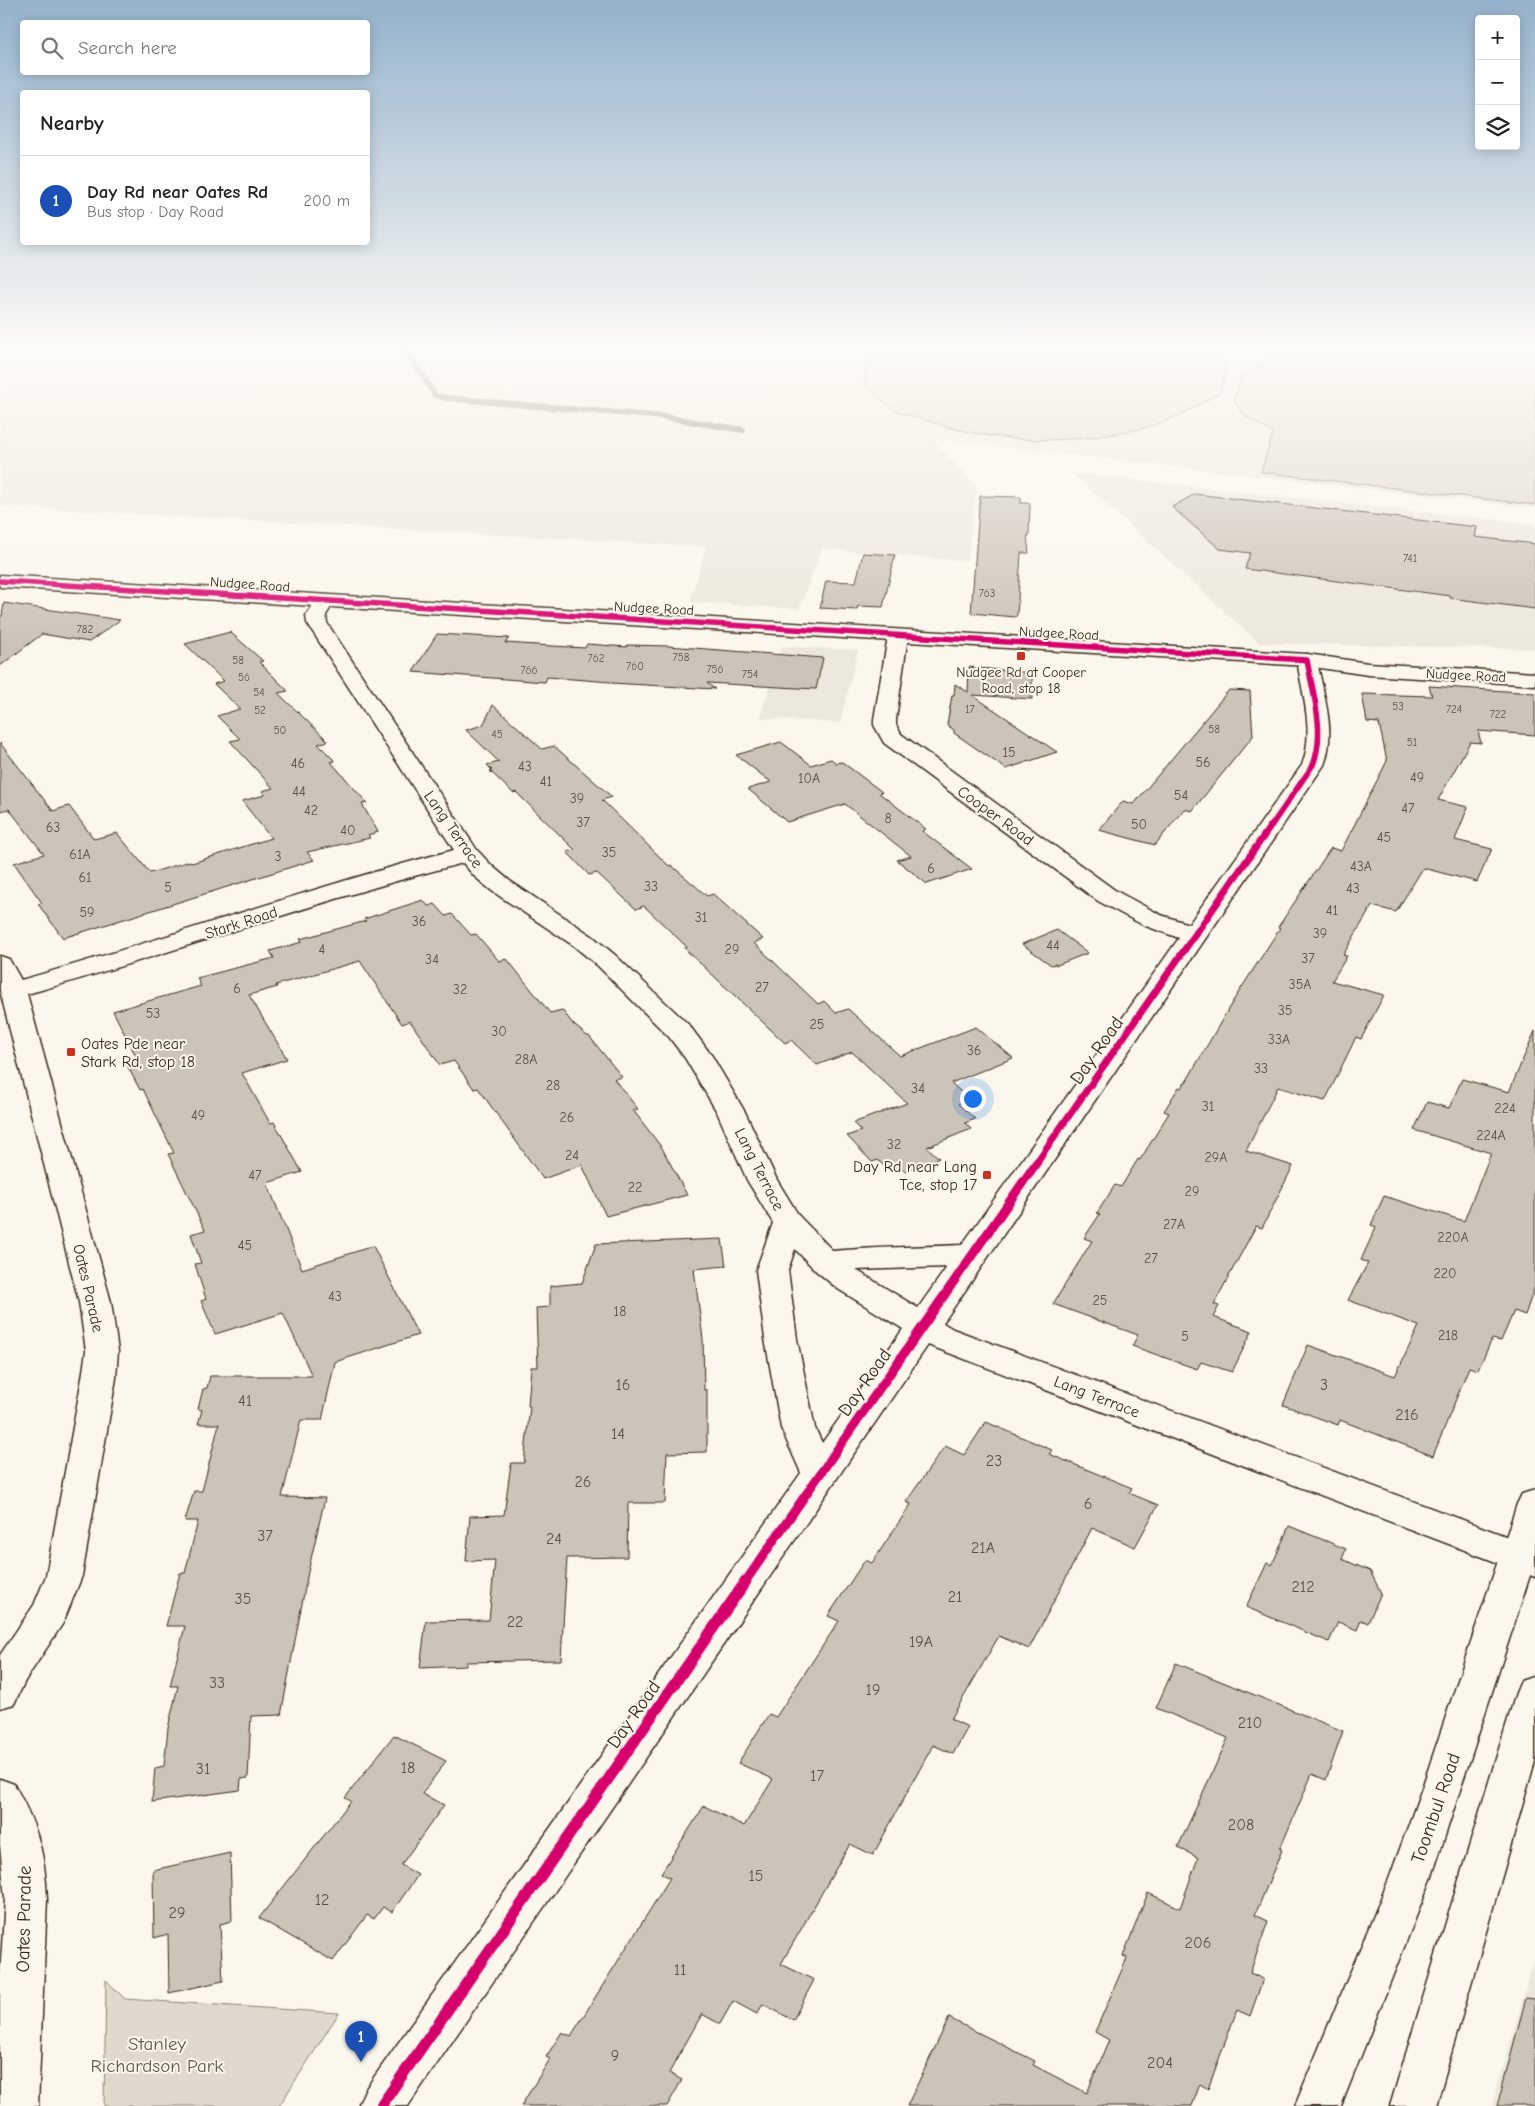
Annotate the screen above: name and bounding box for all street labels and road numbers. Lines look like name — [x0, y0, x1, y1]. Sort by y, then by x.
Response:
street label: Nudgee Road — [209, 573, 291, 596]
street label: Nudgee Road — [614, 598, 694, 619]
street label: Nudgee Road — [1019, 623, 1099, 644]
street label: Nudgee Road — [1426, 665, 1506, 686]
street label: Cooper Road — [954, 782, 1037, 849]
street label: Lang Terrace — [420, 787, 486, 872]
street label: Stark Road — [203, 903, 280, 943]
street label: Day Road — [1066, 1012, 1128, 1089]
street label: Lang Terrace — [731, 1125, 788, 1214]
street label: Oates Parade — [69, 1242, 107, 1334]
street label: Day Road — [834, 1344, 896, 1421]
street label: Lang Terrace — [1051, 1372, 1142, 1421]
street label: Day Road — [603, 1676, 665, 1753]
street label: Toombul Road — [1407, 1750, 1465, 1866]
street label: Oates Parade — [12, 1865, 36, 1973]

